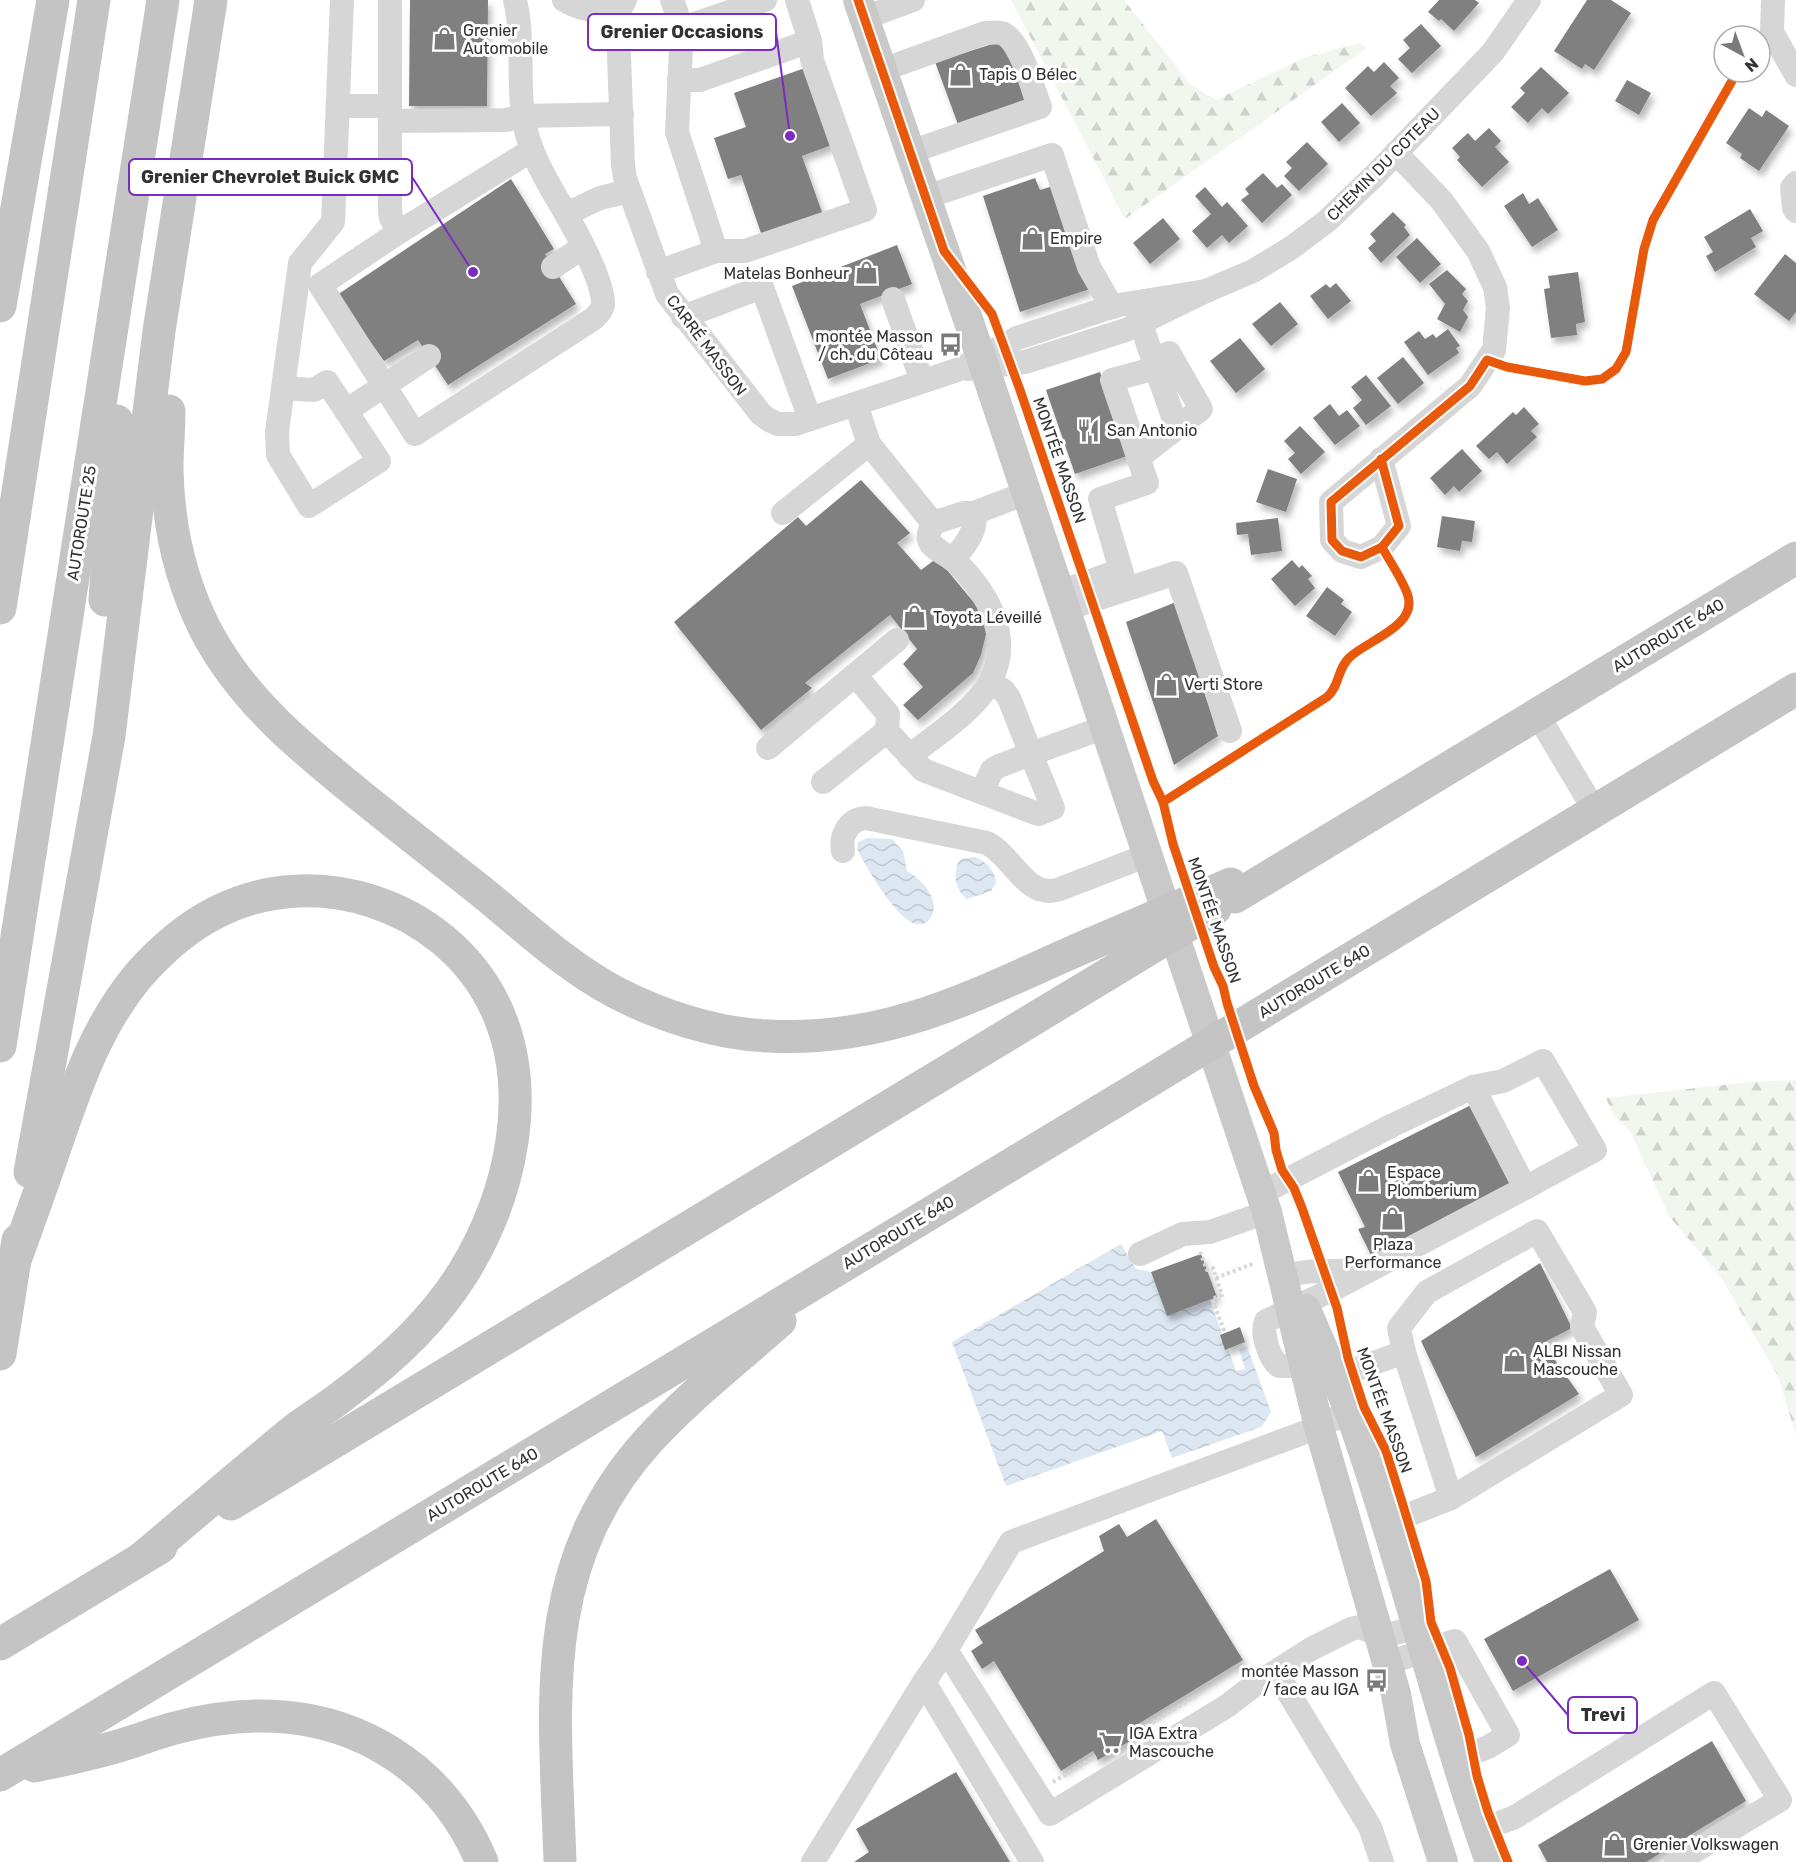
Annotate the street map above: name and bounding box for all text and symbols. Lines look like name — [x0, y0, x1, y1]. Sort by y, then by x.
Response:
callout: Grenier Occasions — [588, 14, 776, 50]
place label: Grenier Automobile — [463, 21, 548, 58]
text: Grenier Occasions — [600, 21, 764, 43]
north arrow — [1712, 24, 1772, 84]
shop icon: Grenier Automobile — [432, 26, 458, 52]
text: N — [1741, 54, 1762, 76]
shop icon: Tapis O Bélec — [948, 61, 974, 87]
place label: Tapis O Bélec — [979, 65, 1077, 84]
street label: CHEMIN DU COTEAU — [1323, 104, 1444, 225]
callout: Grenier Chevrolet Buick GMC — [129, 159, 412, 195]
text: Grenier Chevrolet Buick GMC — [141, 166, 399, 188]
shop icon: Empire — [1019, 225, 1045, 251]
place label: Empire — [1050, 229, 1102, 248]
shop icon: Matelas Bonheur — [854, 260, 880, 286]
place label: Matelas Bonheur — [724, 264, 849, 283]
street label: CARRÉ MASSON — [663, 291, 751, 399]
place label: montée Masson / ch. du Côteau — [815, 327, 933, 364]
bus stop icon: montée Masson / ch. du Côteau — [938, 332, 964, 358]
street label: MONTÉE MASSON — [1029, 394, 1090, 526]
restaurant icon: San Antonio — [1076, 417, 1102, 443]
place label: San Antonio — [1107, 421, 1197, 440]
street label: AUTOROUTE 25 — [63, 464, 100, 582]
street label: AUTOROUTE 640 — [1609, 595, 1727, 676]
shop icon: Toyota Léveillé — [902, 604, 928, 630]
place label: Toyota Léveillé — [933, 608, 1042, 627]
shop icon: Verti Store — [1153, 671, 1179, 697]
place label: Verti Store — [1184, 675, 1263, 694]
street label: MONTÉE MASSON — [1184, 854, 1245, 986]
street label: AUTOROUTE 640 — [1255, 941, 1373, 1022]
place label: Espace Plomberium — [1387, 1163, 1477, 1200]
shop icon: Espace Plomberium — [1356, 1168, 1382, 1194]
street label: AUTOROUTE 640 — [839, 1192, 957, 1273]
shop icon: Plaza Performance — [1380, 1206, 1406, 1232]
place label: Plaza Performance — [1344, 1235, 1442, 1272]
place label: ALBI Nissan Mascouche — [1533, 1342, 1622, 1379]
street label: MONTÉE MASSON — [1353, 1345, 1416, 1476]
shop icon: ALBI Nissan Mascouche — [1502, 1347, 1528, 1373]
street label: AUTOROUTE 640 — [423, 1444, 541, 1525]
place label: montée Masson / face au IGA — [1241, 1662, 1359, 1699]
bus stop icon: montée Masson / face au IGA — [1364, 1667, 1390, 1693]
callout: Trevi — [1568, 1697, 1637, 1733]
text: Trevi — [1581, 1704, 1625, 1726]
place label: IGA Extra Mascouche — [1129, 1724, 1214, 1761]
supermarket icon: IGA Extra Mascouche — [1098, 1729, 1124, 1755]
shop icon: Grenier Volkswagen — [1602, 1831, 1628, 1857]
place label: Grenier Volkswagen — [1633, 1835, 1779, 1854]

